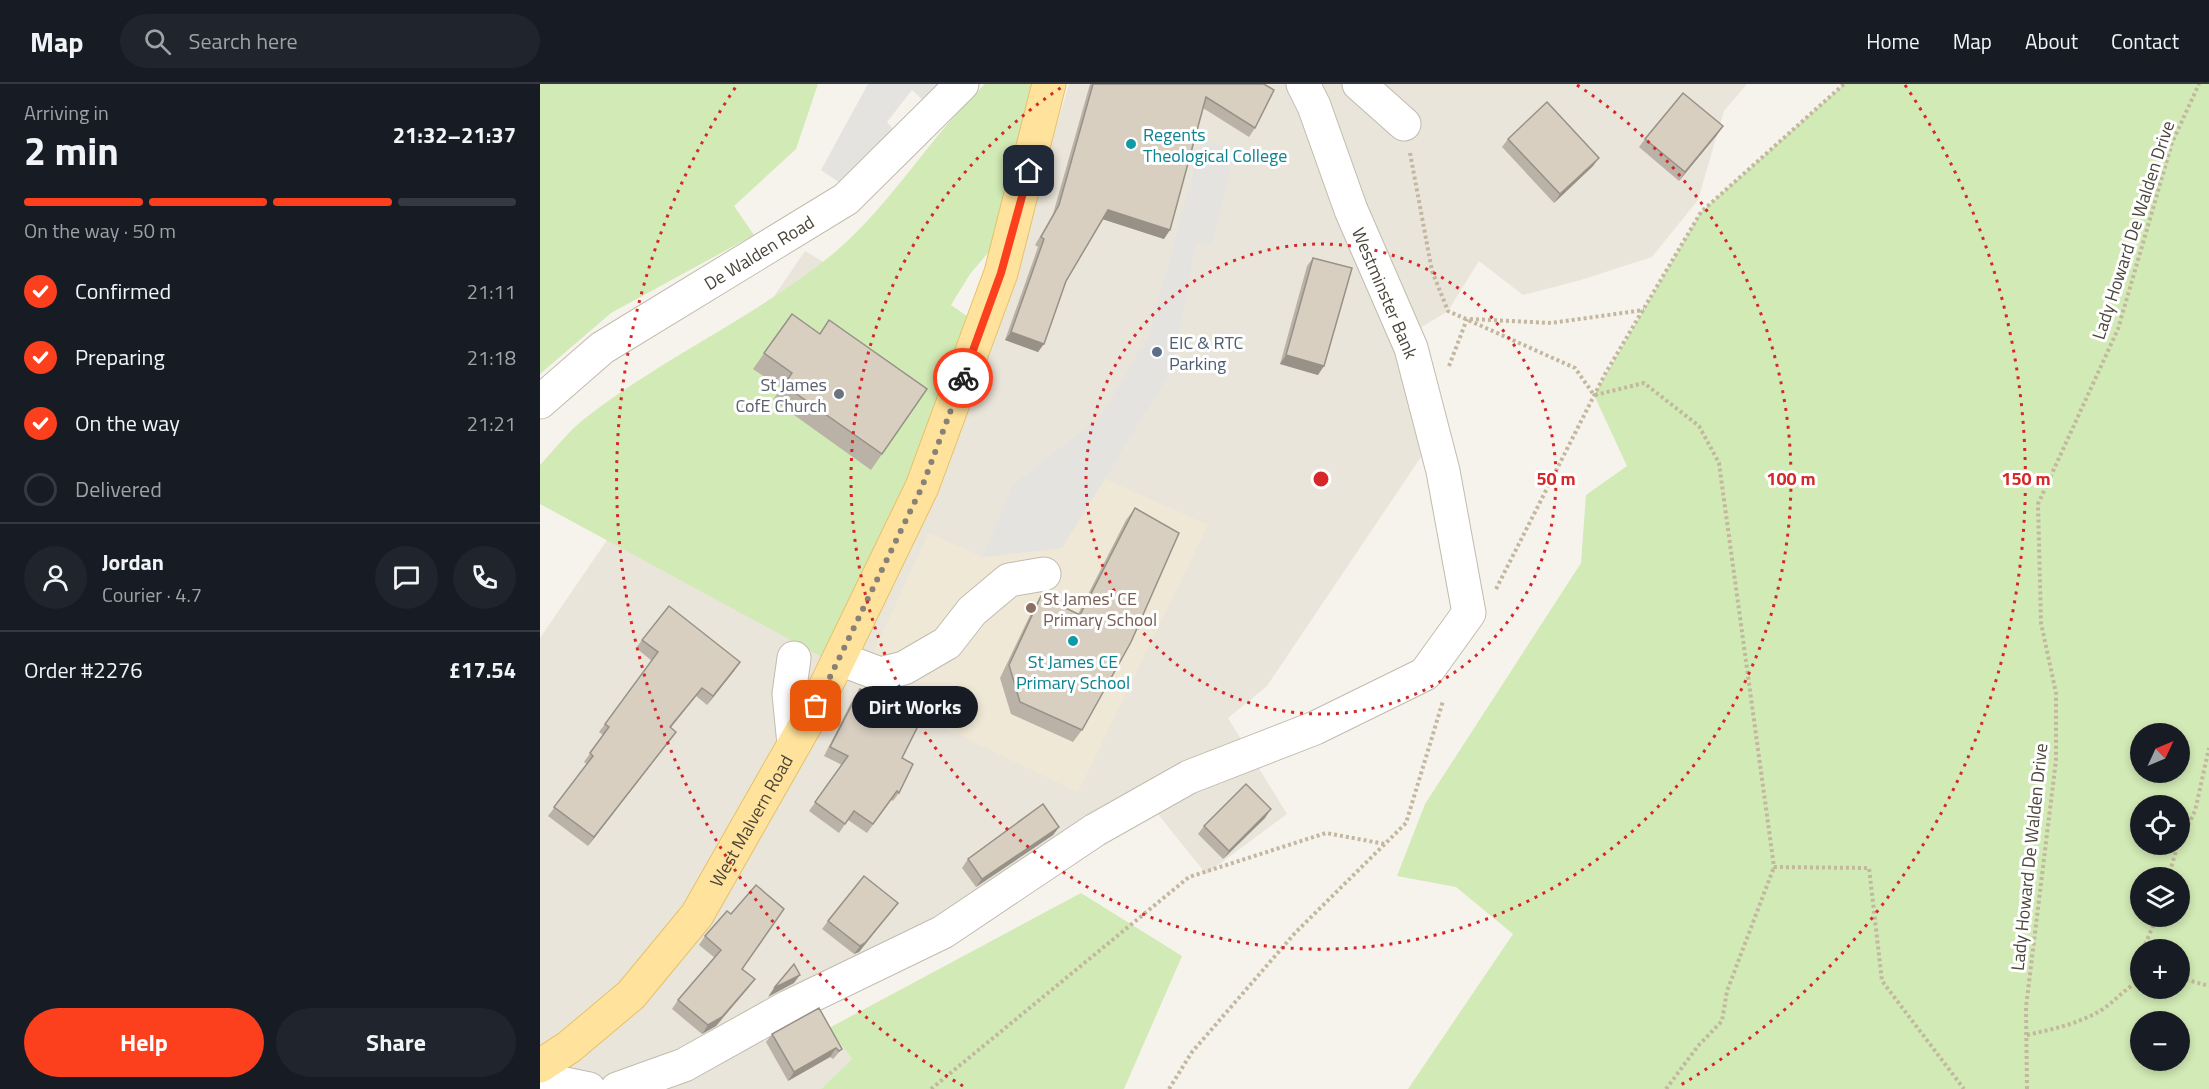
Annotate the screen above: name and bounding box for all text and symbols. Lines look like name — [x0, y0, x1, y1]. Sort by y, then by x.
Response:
search box — [120, 14, 540, 68]
text: Map — [30, 20, 84, 63]
text: Search here — [189, 24, 298, 58]
icon: search — [141, 25, 174, 58]
text: Home — [1866, 25, 1920, 57]
text: Map — [1953, 25, 1992, 57]
text: About — [2025, 25, 2078, 57]
text: Contact — [2111, 25, 2179, 57]
text: Arriving in — [24, 97, 109, 128]
street label: Lady Howard De Walden Drive — [2085, 117, 2181, 343]
text: 21:32–21:37 — [393, 118, 516, 152]
text: 2 min — [24, 121, 119, 180]
place label: Regents Theological College — [1143, 121, 1287, 169]
marker: Regents Theological College — [1124, 137, 1138, 151]
pin — [1003, 145, 1054, 196]
icon: home — [1012, 154, 1045, 187]
street label: De Walden Road — [699, 208, 819, 296]
text: On the way · 50 m — [24, 215, 176, 246]
street label: Westminster Bank — [1345, 223, 1425, 363]
text: Confirmed — [75, 274, 171, 308]
icon: check — [24, 275, 57, 308]
text: 21:11 — [467, 276, 516, 307]
place label: EIC & RTC Parking — [1169, 329, 1244, 377]
text: Preparing — [75, 340, 165, 374]
icon: check — [24, 341, 57, 374]
text: 21:18 — [467, 342, 516, 373]
marker: EIC & RTC Parking — [1150, 345, 1164, 359]
courier — [933, 348, 993, 408]
icon: bike — [947, 362, 980, 395]
place label: St James CofE Church — [735, 371, 827, 419]
marker: St James CofE Church — [832, 387, 846, 401]
text: On the way — [75, 406, 180, 440]
icon: check — [24, 407, 57, 440]
text: 21:21 — [467, 408, 516, 439]
text: 50 m — [1536, 465, 1576, 492]
text: 100 m — [1766, 465, 1816, 492]
text: 150 m — [2001, 465, 2051, 492]
centre of rings — [1311, 469, 1331, 489]
text: Delivered — [75, 472, 162, 506]
text: Jordan — [102, 545, 164, 579]
button: person — [24, 546, 87, 609]
button: chat — [375, 546, 438, 609]
button: phone — [453, 546, 516, 609]
text: Courier · 4.7 — [102, 579, 202, 610]
place label: St James' CE Primary School — [1043, 585, 1157, 633]
marker: St James' CE Primary School — [1024, 601, 1038, 615]
marker: St James CE Primary School — [1066, 634, 1080, 648]
place label: St James CE Primary School — [1016, 648, 1130, 696]
text: Order #2276 — [24, 653, 143, 687]
text: £17.54 — [449, 653, 516, 687]
pin — [790, 680, 841, 731]
callout: Dirt Works — [852, 685, 978, 727]
icon: bag — [799, 689, 832, 722]
text: Dirt Works — [868, 691, 962, 722]
north arrow — [2130, 723, 2190, 783]
map controls — [2130, 723, 2190, 1071]
street label: Lady Howard De Walden Drive — [2004, 742, 2054, 972]
street label: West Malvern Road — [702, 749, 799, 892]
button: locate — [2130, 795, 2190, 855]
button: layers — [2130, 867, 2190, 927]
button: + — [2130, 939, 2190, 999]
button: Help — [24, 1008, 264, 1077]
button: Share — [276, 1008, 516, 1077]
button: − — [2130, 1011, 2190, 1071]

